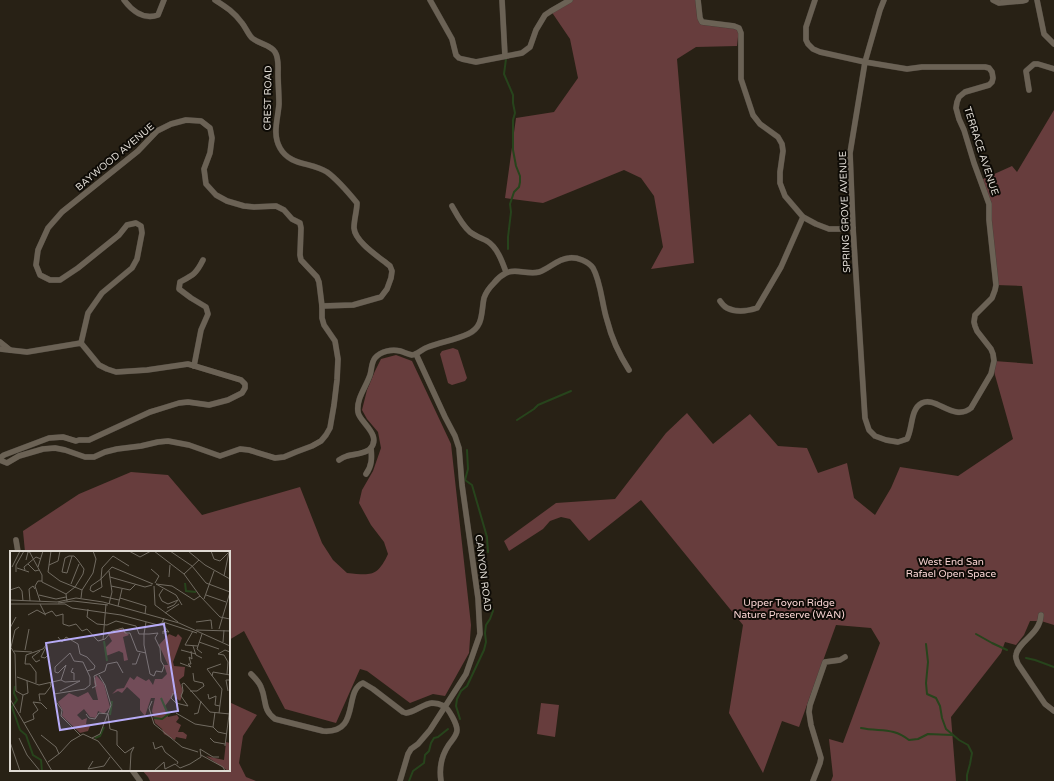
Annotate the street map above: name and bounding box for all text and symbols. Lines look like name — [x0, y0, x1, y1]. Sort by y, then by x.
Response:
street label: CREST ROAD — [261, 65, 275, 131]
street label: TERRACE AVENUE — [961, 105, 1001, 197]
street label: BAYWOOD AVENUE — [73, 121, 157, 193]
street label: SPRING GROVE AVENUE — [837, 151, 853, 273]
street label: CANYON ROAD — [472, 534, 494, 612]
inset map — [10, 551, 230, 771]
park label: West End San Rafael Open Space — [906, 556, 996, 580]
park label: Upper Toyon Ridge Nature Preserve (WAN) — [733, 597, 845, 621]

